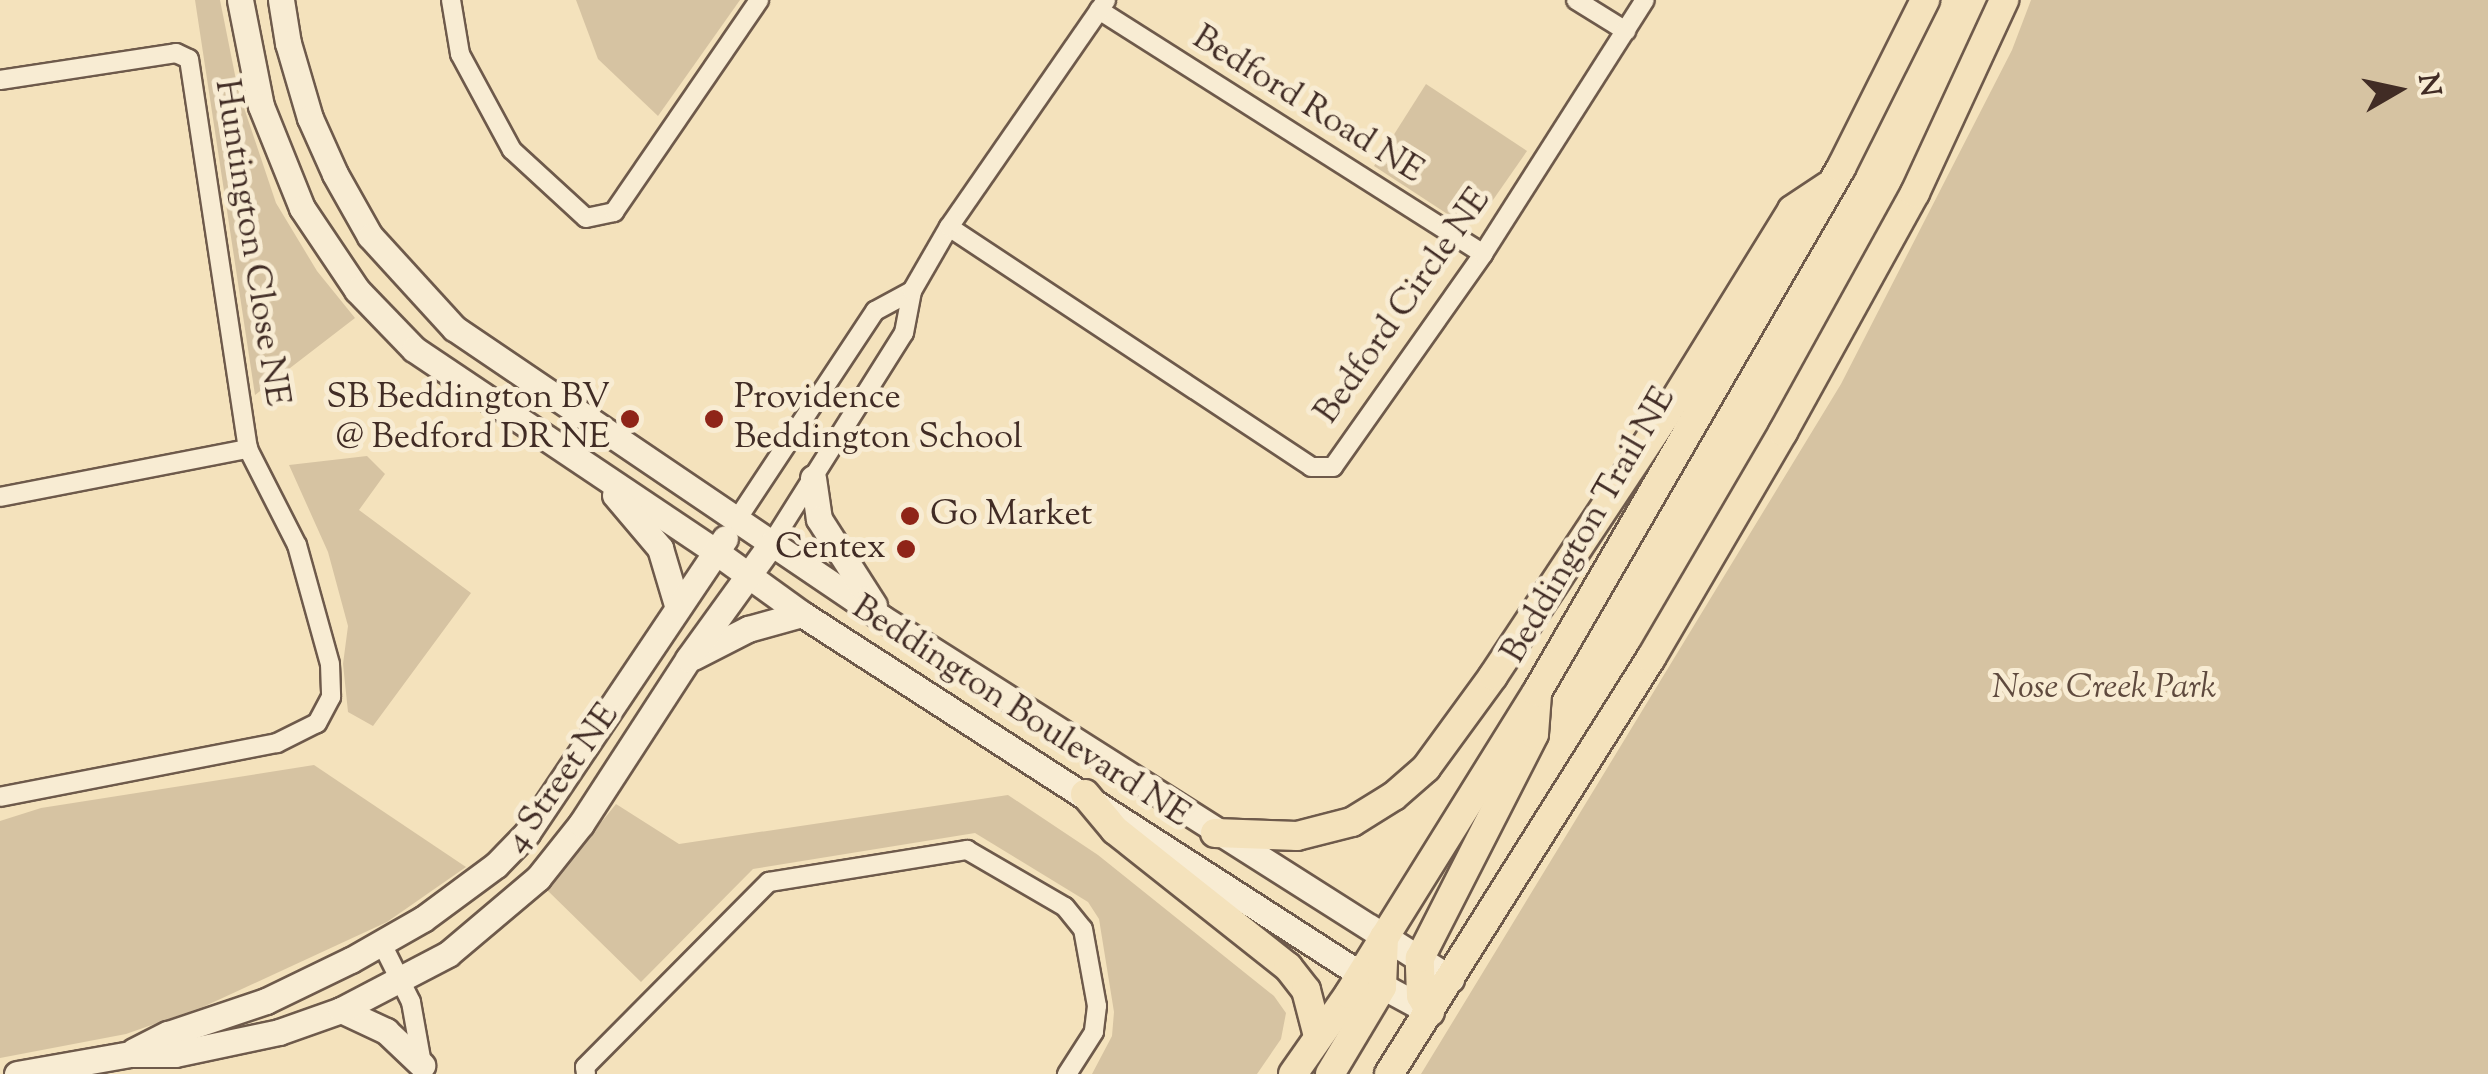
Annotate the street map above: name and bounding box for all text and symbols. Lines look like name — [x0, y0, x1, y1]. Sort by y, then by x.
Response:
street label: Bedford Road NE — [1184, 18, 1430, 194]
north arrow — [2348, 40, 2448, 140]
text: N — [2406, 71, 2449, 99]
street label: Huntington Close NE — [203, 77, 297, 409]
street label: Bedford Circle NE — [1307, 181, 1501, 433]
place label: SB Beddington BV @ Bedford DR NE — [326, 378, 610, 460]
place label: Providence Beddington School — [734, 378, 1023, 460]
street label: Beddington Trail NE — [1494, 381, 1686, 671]
marker: SB Beddington BV @ Bedford DR NE — [619, 408, 641, 430]
marker: Providence Beddington School — [703, 408, 725, 430]
place label: Go Market — [930, 495, 1093, 537]
marker: Go Market — [899, 505, 921, 527]
place label: Centex — [775, 528, 886, 570]
marker: Centex — [895, 538, 917, 560]
street label: Beddington Boulevard NE — [843, 588, 1197, 838]
park label: Nose Creek Park — [1992, 668, 2216, 710]
street label: 4 Street NE — [496, 697, 630, 861]

